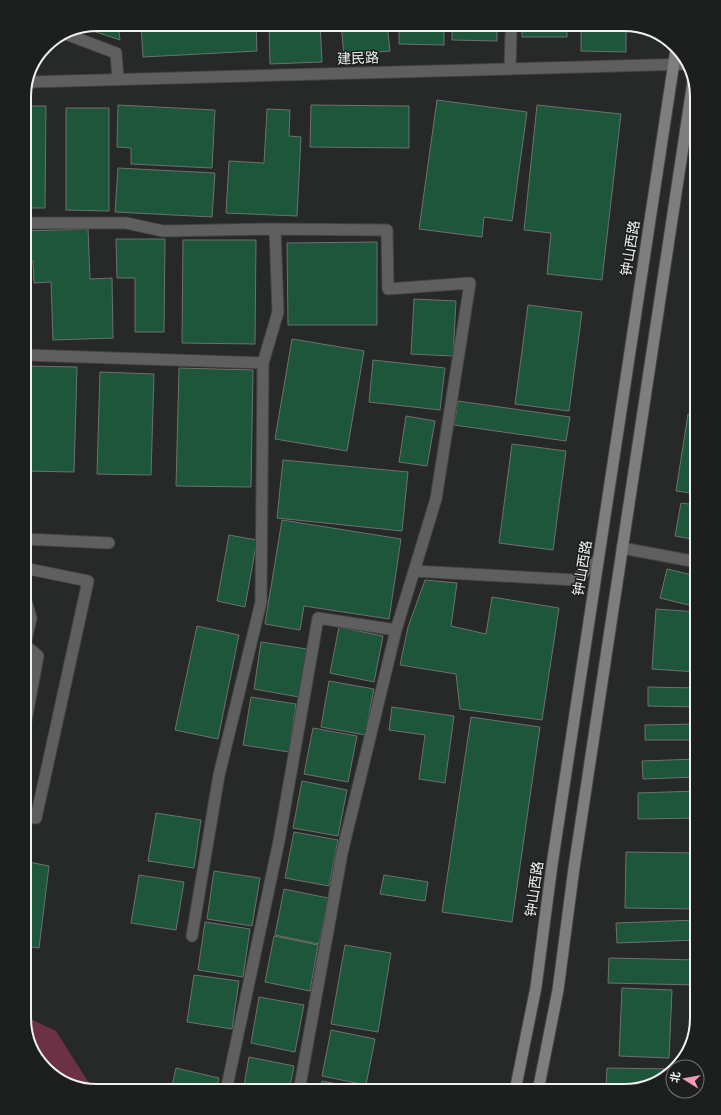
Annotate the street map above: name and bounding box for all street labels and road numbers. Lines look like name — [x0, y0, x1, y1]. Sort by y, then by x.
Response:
street label: 建民路 — [337, 48, 379, 68]
street label: 钟山西路 — [617, 219, 643, 277]
street label: 钟山西路 — [569, 539, 595, 597]
street label: 钟山西路 — [521, 860, 547, 918]

